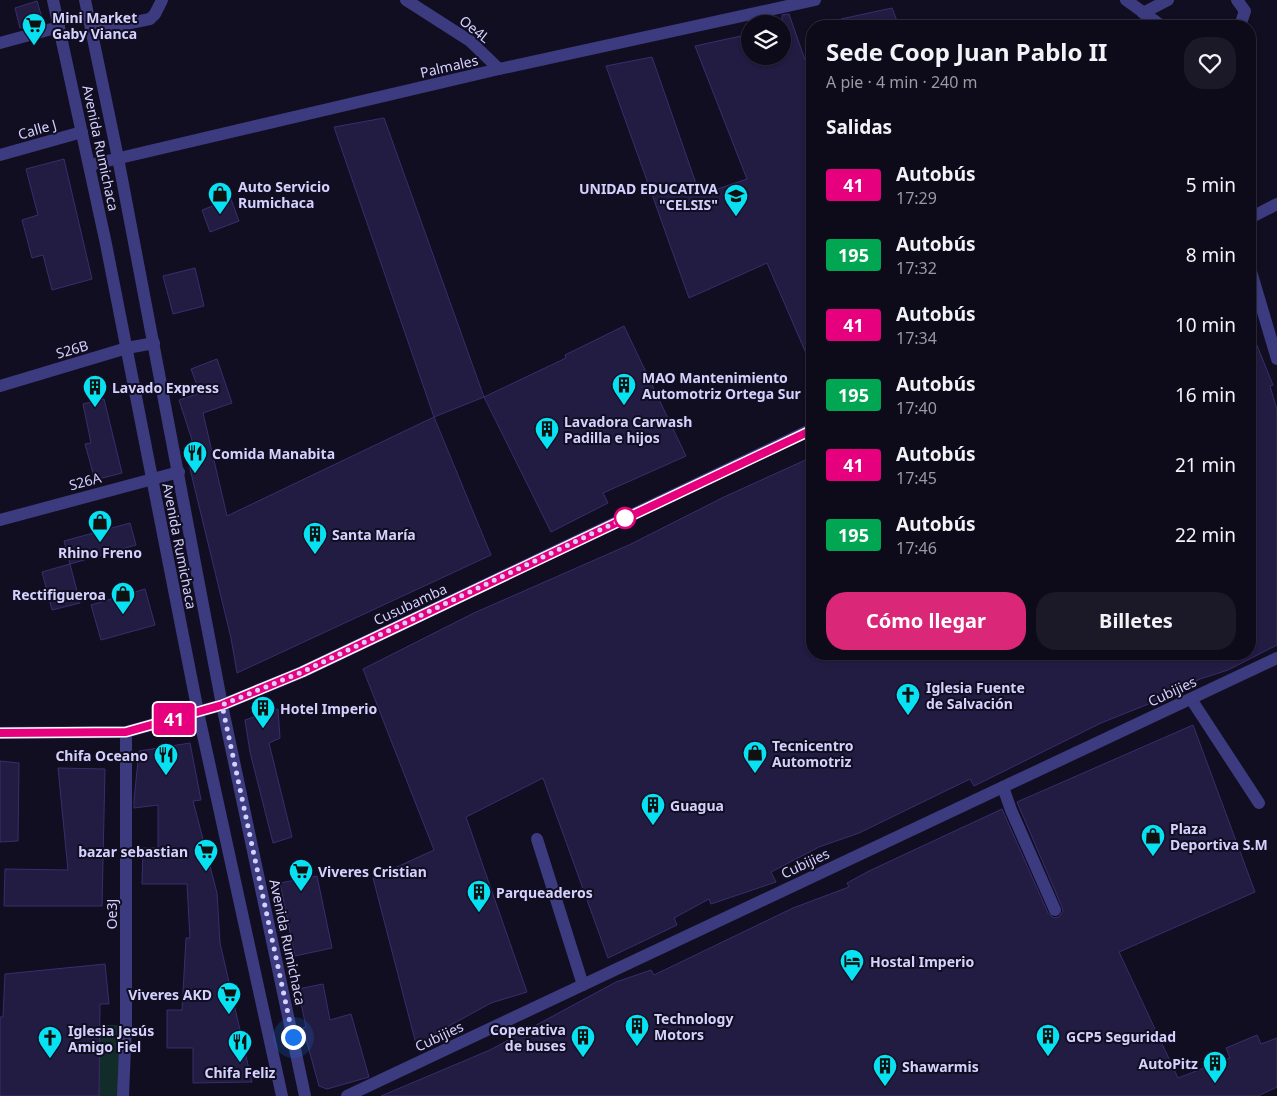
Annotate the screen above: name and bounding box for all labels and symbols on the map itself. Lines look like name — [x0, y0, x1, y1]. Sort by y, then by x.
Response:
place label: Mini Market Gaby Vianca — [52, 8, 137, 43]
street label: Oe4L — [456, 11, 494, 47]
supermarket icon: Mini Market Gaby Vianca — [21, 12, 47, 46]
street label: Palmales — [418, 50, 480, 82]
street label: Avenida Rumichaca — [78, 83, 124, 213]
street label: Calle J — [15, 114, 59, 144]
place label: Auto Servicio Rumichaca — [238, 177, 330, 212]
place label: UNIDAD EDUCATIVA "CELSIS" — [579, 179, 718, 214]
shop icon: Auto Servicio Rumichaca — [207, 181, 233, 215]
school or university icon: UNIDAD EDUCATIVA "CELSIS" — [723, 183, 749, 217]
street label: S26B — [54, 335, 90, 363]
place label: MAO Mantenimiento Automotriz Ortega Sur — [642, 368, 802, 403]
building icon: MAO Mantenimiento Automotriz Ortega Sur — [611, 372, 637, 406]
building icon: Lavado Express — [82, 374, 108, 408]
place label: Lavado Express — [112, 378, 219, 397]
place label: Lavadora Carwash Padilla e hijos — [564, 412, 692, 447]
building icon: Lavadora Carwash Padilla e hijos — [534, 416, 560, 450]
restaurant icon: Comida Manabita — [182, 440, 208, 474]
place label: Comida Manabita — [212, 444, 335, 463]
street label: S26A — [67, 468, 103, 494]
street label: Avenida Rumichaca — [158, 481, 202, 611]
unlabelled marker — [614, 507, 636, 529]
shop icon: Rhino Freno — [87, 509, 113, 543]
building icon: Santa María — [302, 521, 328, 555]
place label: Santa María — [332, 525, 416, 544]
place label: Rhino Freno — [58, 543, 142, 562]
street label: Cusubamba — [370, 579, 450, 629]
shop icon: Rectifigueroa — [110, 581, 136, 615]
place label: Rectifigueroa — [12, 585, 106, 604]
street label: Cubijies — [1145, 671, 1200, 711]
place label: Iglesia Fuente de Salvación — [926, 678, 1025, 713]
church icon: Iglesia Fuente de Salvación — [895, 682, 921, 716]
building icon: Hotel Imperio — [250, 695, 276, 729]
place label: Hotel Imperio — [280, 699, 377, 718]
line badge: 41 — [152, 703, 196, 735]
place label: Tecnicentro Automotriz — [772, 736, 854, 771]
shop icon: Tecnicentro Automotriz — [742, 740, 768, 774]
restaurant icon: Chifa Oceano — [153, 742, 179, 776]
place label: Chifa Oceano — [55, 746, 148, 765]
building icon: Guagua — [640, 792, 666, 826]
place label: Guagua — [670, 796, 724, 815]
place label: Plaza Deportiva S.M — [1170, 819, 1268, 854]
shop icon: Plaza Deportiva S.M — [1140, 823, 1166, 857]
supermarket icon: bazar sebastian — [193, 838, 219, 872]
place label: bazar sebastian — [78, 842, 188, 861]
street label: Cubijies — [778, 843, 833, 883]
supermarket icon: Viveres Cristian — [288, 858, 314, 892]
place label: Viveres Cristian — [318, 862, 427, 881]
street label: Avenida Rumichaca — [265, 877, 311, 1007]
building icon: Parqueaderos — [466, 879, 492, 913]
place label: Parqueaderos — [496, 883, 593, 902]
street label: Oe3J — [102, 899, 121, 929]
hotel icon: Hostal Imperio — [839, 948, 865, 982]
place label: Hostal Imperio — [870, 952, 975, 971]
supermarket icon: Viveres AKD — [216, 981, 242, 1015]
place label: Viveres AKD — [128, 985, 212, 1004]
place label: Technology Motors — [654, 1009, 733, 1044]
building icon: Technology Motors — [624, 1013, 650, 1047]
street label: Cubijies — [412, 1016, 467, 1056]
place label: Coperativa de buses — [490, 1020, 566, 1055]
place label: Iglesia Jesús Amigo Fiel — [68, 1021, 154, 1056]
building icon: GCP5 Seguridad — [1035, 1023, 1061, 1057]
building icon: Coperativa de buses — [570, 1024, 596, 1058]
church icon: Iglesia Jesús Amigo Fiel — [37, 1025, 63, 1059]
your location — [281, 1025, 306, 1050]
place label: GCP5 Seguridad — [1066, 1027, 1176, 1046]
restaurant icon: Chifa Feliz — [227, 1029, 253, 1063]
building icon: AutoPitz — [1202, 1050, 1228, 1084]
building icon: Shawarmis — [872, 1053, 898, 1087]
place label: AutoPitz — [1139, 1054, 1198, 1073]
place label: Shawarmis — [902, 1057, 979, 1076]
place label: Chifa Feliz — [204, 1063, 276, 1082]

